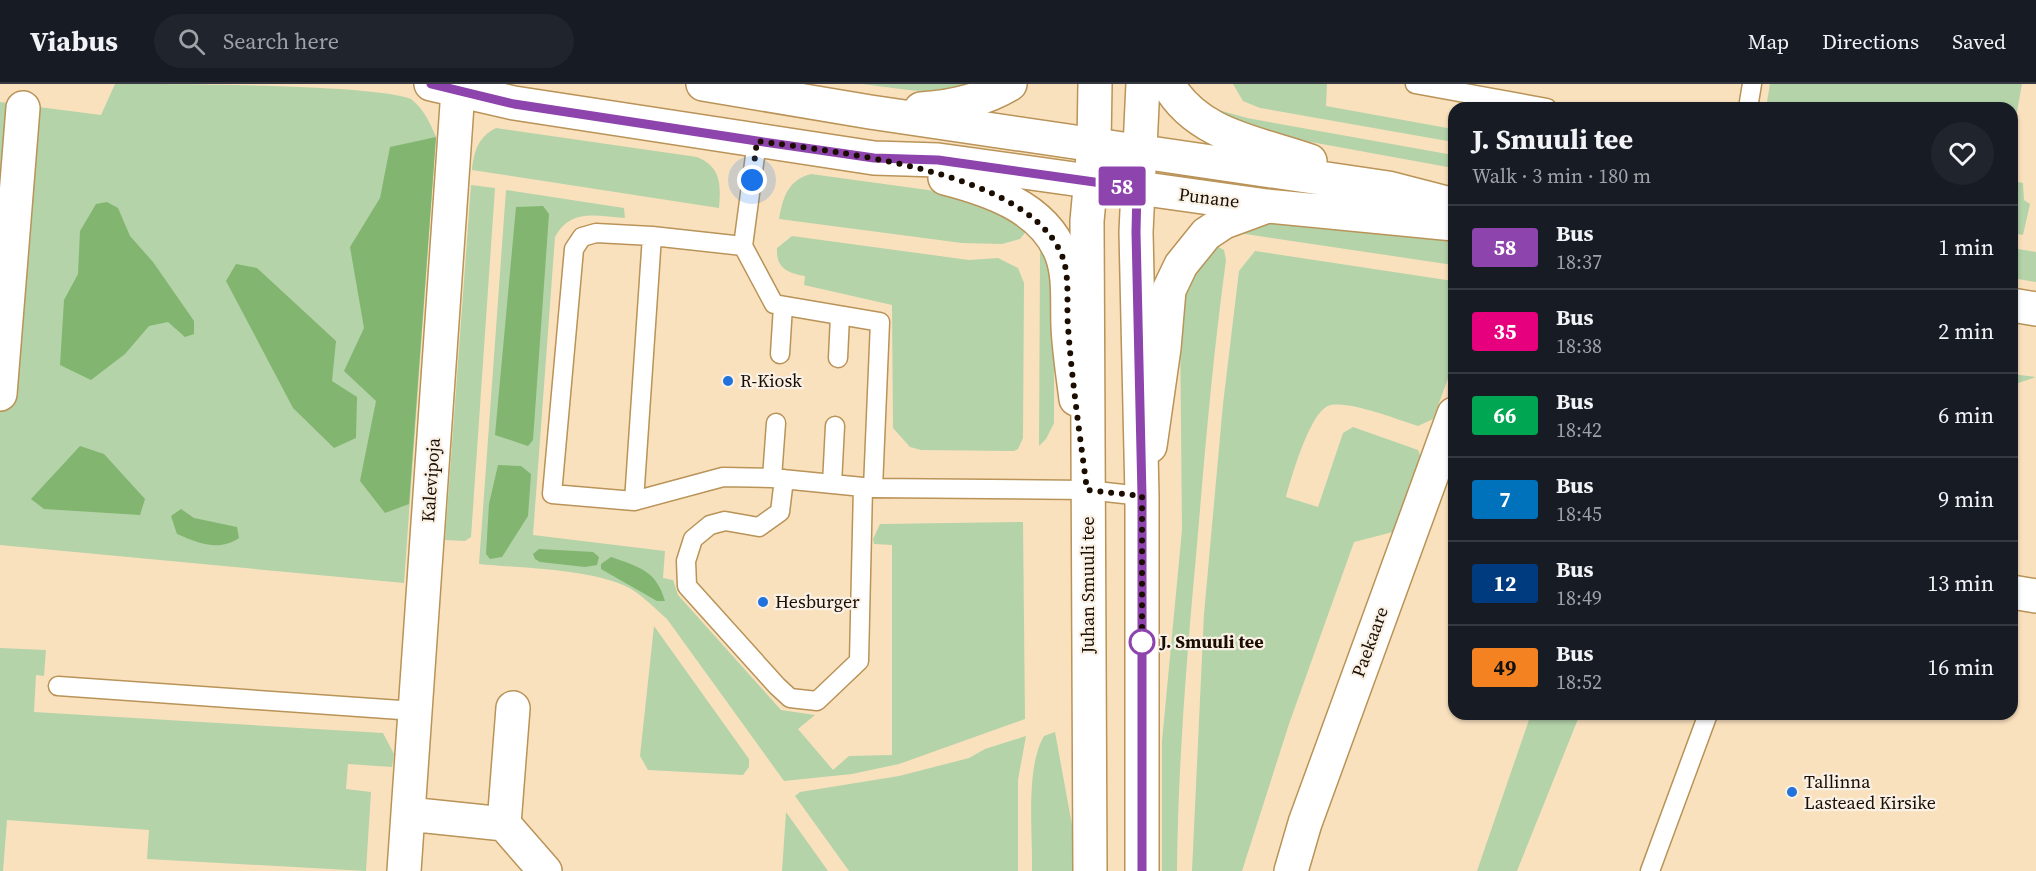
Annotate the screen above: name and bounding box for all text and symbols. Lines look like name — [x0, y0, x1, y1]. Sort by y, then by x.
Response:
search box — [154, 14, 574, 68]
text: Viabus — [30, 22, 118, 60]
icon: search — [175, 25, 208, 58]
text: Search here — [223, 26, 339, 56]
text: Map — [1748, 27, 1789, 56]
text: Directions — [1822, 27, 1919, 56]
text: Saved — [1952, 27, 2006, 56]
text: J. Smuuli tee — [1472, 120, 1633, 158]
button: heart — [1931, 122, 1994, 185]
text: Walk · 3 min · 180 m — [1472, 162, 1651, 190]
your location — [737, 165, 767, 195]
line badge: 58 — [1095, 166, 1149, 206]
text: 58 — [1111, 172, 1133, 201]
street label: Punane — [1177, 181, 1241, 214]
text: Bus — [1556, 218, 1593, 248]
text: 1 min — [1938, 232, 1994, 262]
text: 58 — [1494, 233, 1516, 262]
text: 18:37 — [1556, 248, 1602, 276]
text: Bus — [1556, 302, 1593, 332]
text: 2 min — [1938, 316, 1994, 346]
text: 35 — [1494, 317, 1516, 346]
text: 18:38 — [1556, 332, 1602, 360]
place label: R-Kiosk — [740, 368, 802, 393]
marker: R-Kiosk — [721, 374, 735, 388]
text: Bus — [1556, 386, 1593, 416]
text: 6 min — [1938, 400, 1994, 430]
text: 66 — [1494, 401, 1516, 430]
text: 18:42 — [1556, 416, 1602, 444]
street label: Kalevipoja — [415, 436, 446, 523]
text: Bus — [1556, 470, 1593, 500]
text: 9 min — [1938, 484, 1994, 514]
text: 7 — [1499, 485, 1511, 514]
text: 18:45 — [1556, 500, 1602, 528]
street label: Juhan Smuuli tee — [1075, 516, 1100, 655]
text: Bus — [1556, 554, 1593, 584]
text: 13 min — [1927, 568, 1994, 598]
text: 12 — [1494, 569, 1516, 598]
text: 18:49 — [1556, 584, 1602, 612]
place label: Hesburger — [775, 589, 860, 614]
marker: Hesburger — [756, 595, 770, 609]
street label: Paekaare — [1345, 603, 1394, 681]
marker: J. Smuuli tee — [1129, 629, 1155, 655]
place label: J. Smuuli tee — [1159, 629, 1264, 654]
text: Bus — [1556, 638, 1593, 668]
text: 16 min — [1927, 652, 1994, 682]
text: 49 — [1494, 653, 1516, 682]
text: 18:52 — [1556, 668, 1602, 696]
place label: Tallinna Lasteaed Kirsike — [1804, 769, 1936, 815]
marker: Tallinna Lasteaed Kirsike — [1785, 785, 1799, 799]

